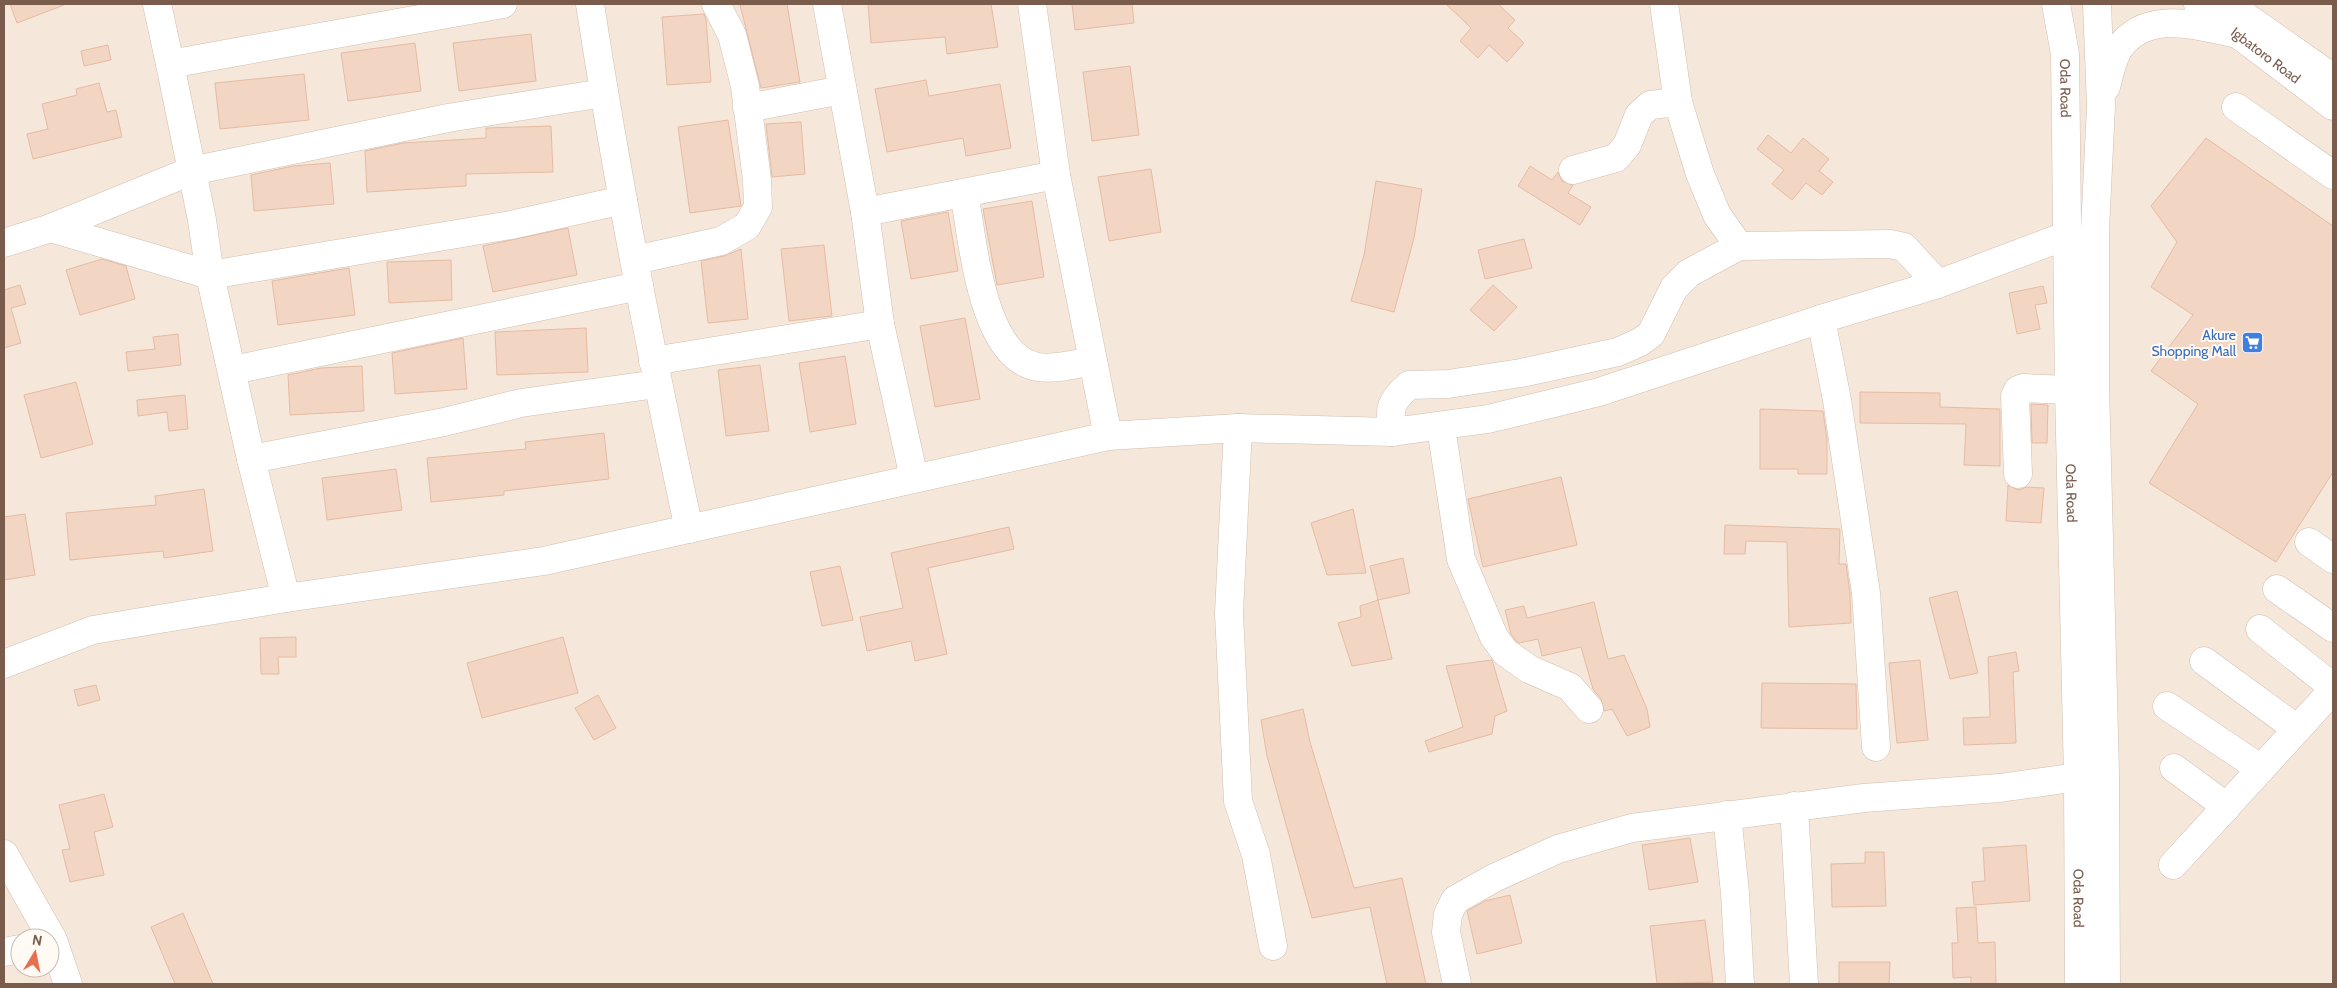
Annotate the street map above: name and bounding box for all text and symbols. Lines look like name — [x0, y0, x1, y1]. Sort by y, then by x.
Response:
street label: Igbatoro Road — [2227, 23, 2304, 87]
street label: Oda Road — [2056, 59, 2075, 118]
place label: Akure Shopping Mall — [2151, 326, 2237, 360]
supermarket icon: Akure Shopping Mall — [2240, 331, 2264, 355]
street label: Oda Road — [2062, 464, 2081, 523]
street label: Oda Road — [2069, 869, 2088, 928]
north arrow — [10, 928, 60, 978]
text: N — [31, 930, 44, 950]

